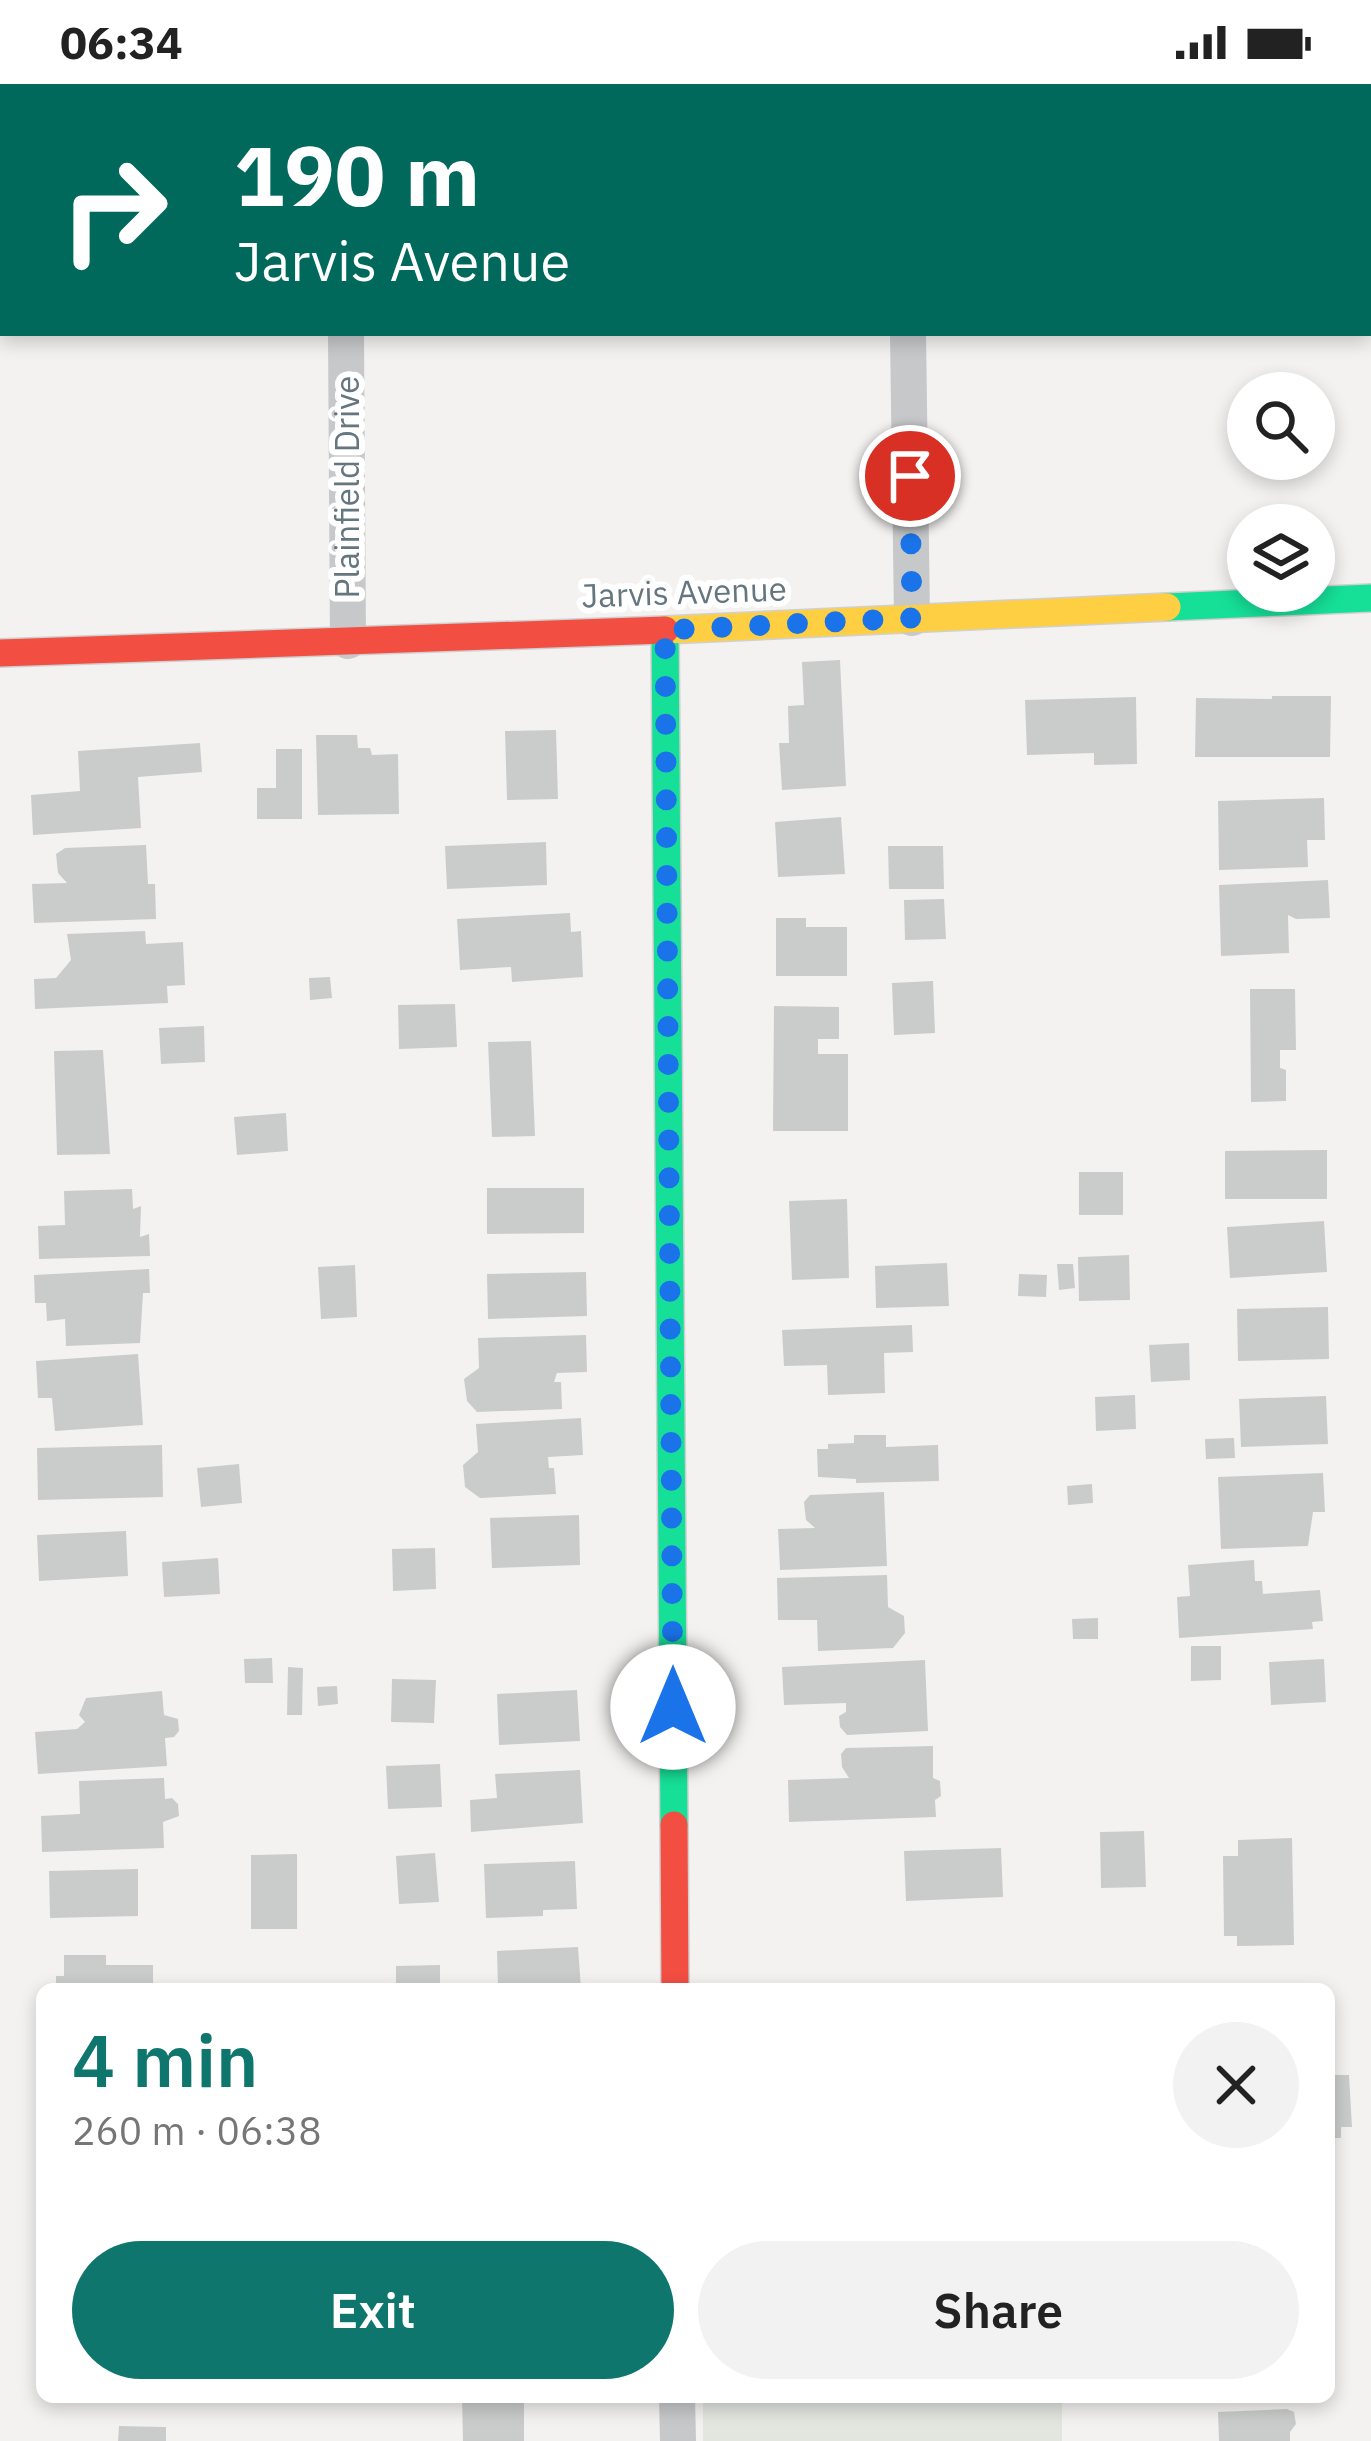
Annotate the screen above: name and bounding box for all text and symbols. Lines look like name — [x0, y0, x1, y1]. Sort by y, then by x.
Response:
text: 06:34 — [60, 13, 183, 71]
text: 190 m — [234, 120, 480, 229]
icon: right — [36, 132, 192, 288]
text: Jarvis Avenue — [234, 226, 570, 296]
map controls — [1227, 372, 1335, 612]
button: search — [1227, 372, 1335, 480]
street label: Plainfield Drive — [325, 376, 368, 598]
pin — [859, 425, 961, 527]
icon: arrive — [877, 443, 943, 509]
button: layers — [1227, 504, 1335, 612]
street label: Jarvis Avenue — [581, 566, 787, 617]
position arrow — [610, 1644, 736, 1770]
text: 4 min — [72, 2013, 258, 2107]
button: close — [1173, 2022, 1299, 2148]
text: 260 m · 06:38 — [72, 2105, 322, 2156]
button: Exit — [72, 2241, 674, 2379]
button: Share — [698, 2241, 1299, 2379]

